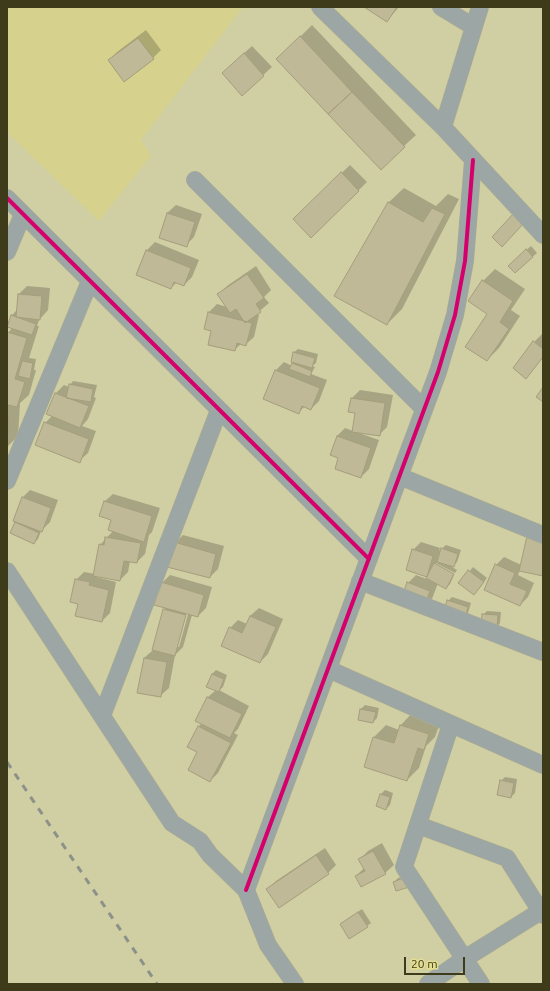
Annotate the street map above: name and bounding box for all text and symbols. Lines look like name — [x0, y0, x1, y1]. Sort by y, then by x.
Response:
scale bar — [406, 949, 467, 975]
text: 20 m — [411, 957, 438, 970]

